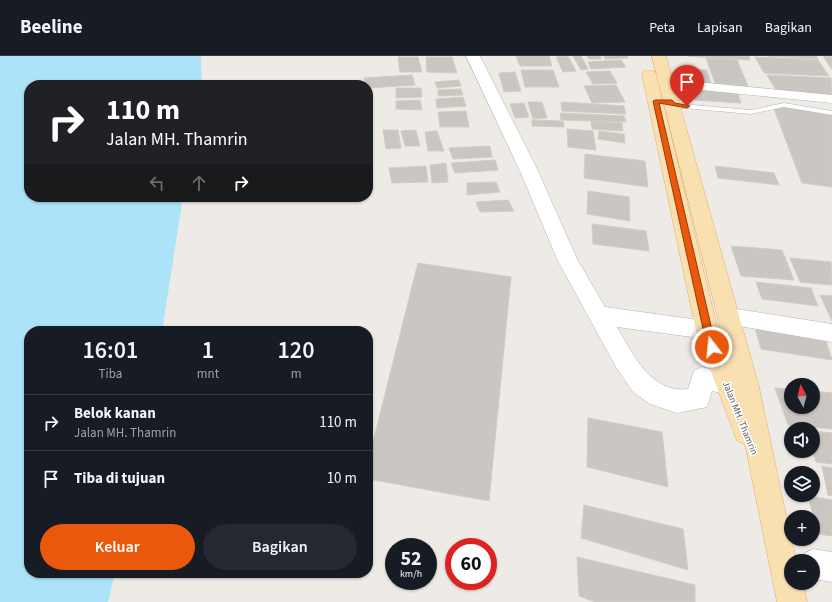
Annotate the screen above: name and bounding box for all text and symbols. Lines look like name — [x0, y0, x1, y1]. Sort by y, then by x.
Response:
text: Beeline — [20, 14, 83, 41]
text: Peta — [649, 18, 675, 38]
text: Lapisan — [697, 18, 743, 38]
text: Bagikan — [765, 18, 812, 38]
pin — [670, 65, 704, 106]
icon: arrive — [676, 71, 698, 93]
text: 110 m — [106, 90, 180, 130]
icon: right — [40, 96, 92, 148]
text: Jalan MH. Thamrin — [106, 127, 248, 152]
icon: left — [146, 172, 168, 194]
icon: ahead — [188, 172, 210, 194]
icon: right — [230, 172, 252, 194]
position arrow — [691, 326, 733, 368]
text: 16:01 — [82, 333, 138, 368]
text: 1 — [202, 333, 214, 368]
text: 120 — [278, 333, 315, 368]
text: Tiba — [99, 365, 122, 383]
text: mnt — [197, 365, 219, 383]
text: m — [291, 365, 301, 383]
north arrow — [784, 378, 820, 414]
map controls — [784, 378, 820, 590]
street label: Jalan MH. Thamrin — [719, 379, 761, 457]
text: Belok kanan — [74, 403, 156, 424]
icon: right — [40, 412, 62, 434]
text: 110 m — [319, 412, 357, 433]
button: sound — [784, 422, 820, 458]
text: Jalan MH. Thamrin — [74, 424, 176, 442]
button: layers — [784, 466, 820, 502]
icon: arrive — [40, 468, 62, 490]
text: Tiba di tujuan — [74, 468, 165, 489]
text: 10 m — [327, 468, 357, 489]
button: + — [784, 510, 820, 546]
button: Keluar — [40, 524, 195, 570]
button: Bagikan — [203, 524, 357, 570]
speed limit sign: 60 — [445, 538, 497, 590]
text: 52 — [400, 545, 422, 573]
button: − — [784, 554, 820, 590]
text: km/h — [400, 567, 422, 581]

